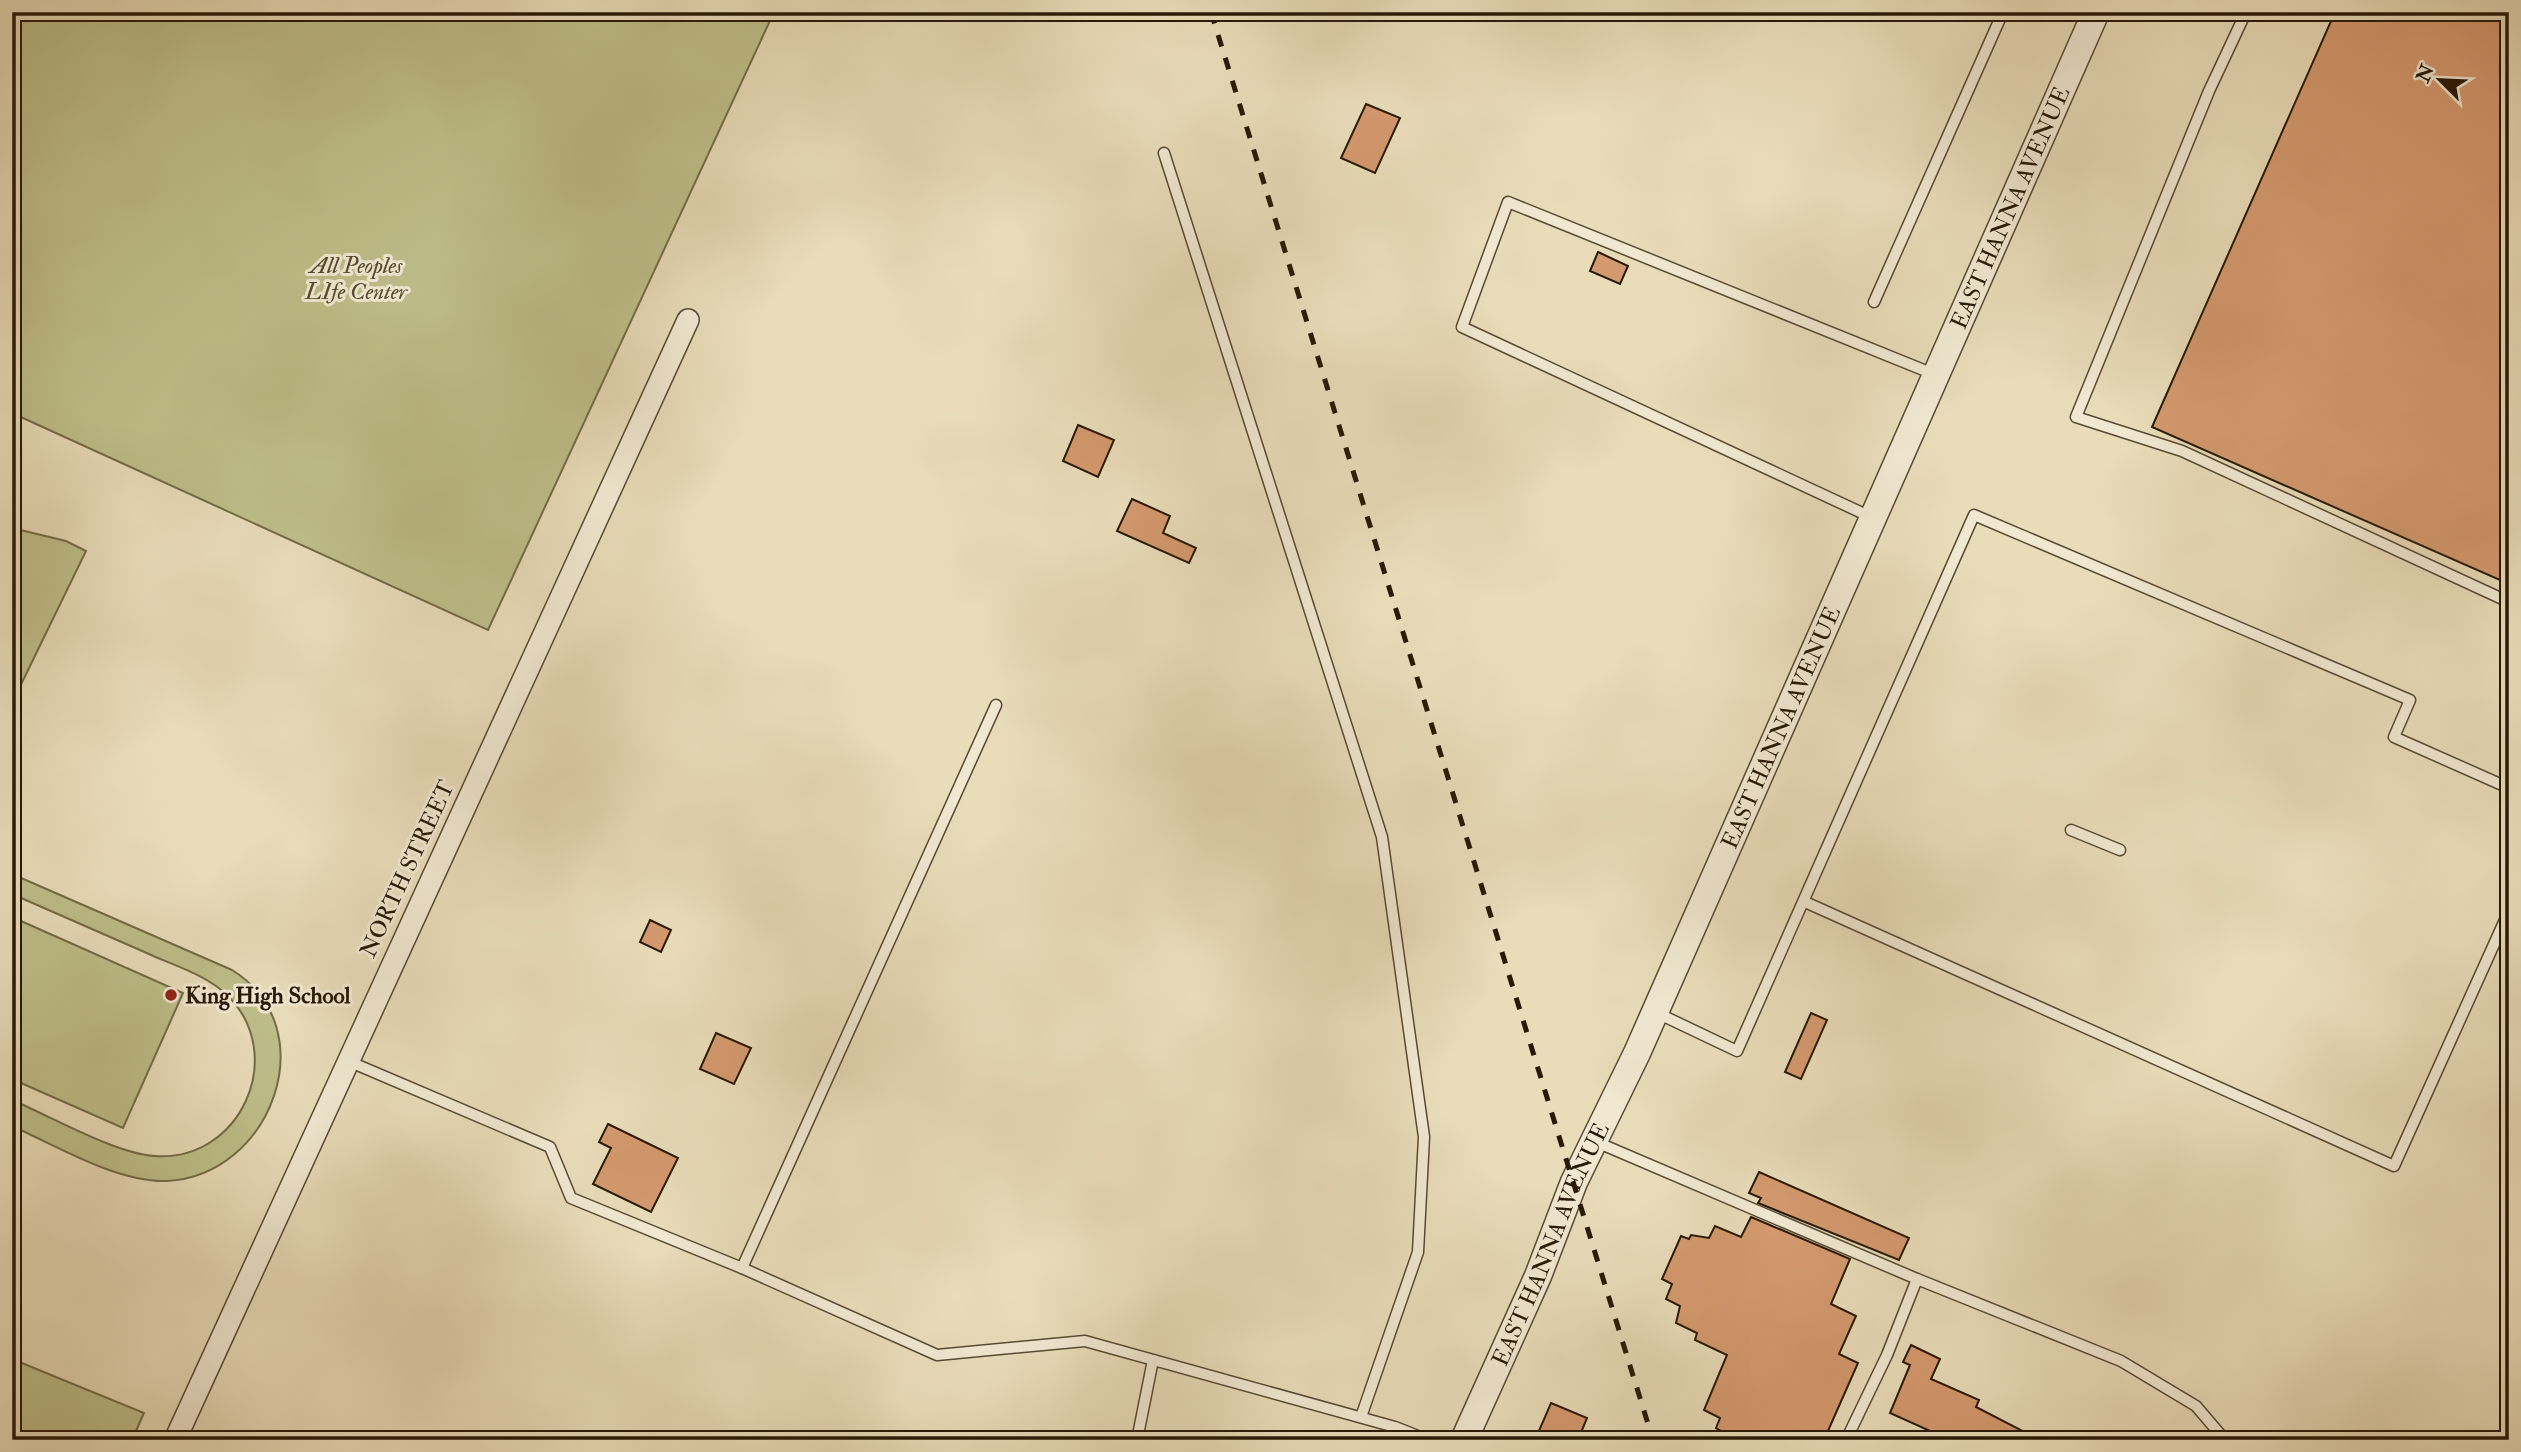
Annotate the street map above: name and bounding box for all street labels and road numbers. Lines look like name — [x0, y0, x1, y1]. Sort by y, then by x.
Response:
street label: EAST HANNA AVENUE — [1944, 82, 2076, 333]
street label: EAST HANNA AVENUE — [1714, 602, 1847, 853]
street label: NORTH STREET — [353, 776, 461, 962]
street label: EAST HANNA AVENUE — [1485, 1118, 1615, 1370]

